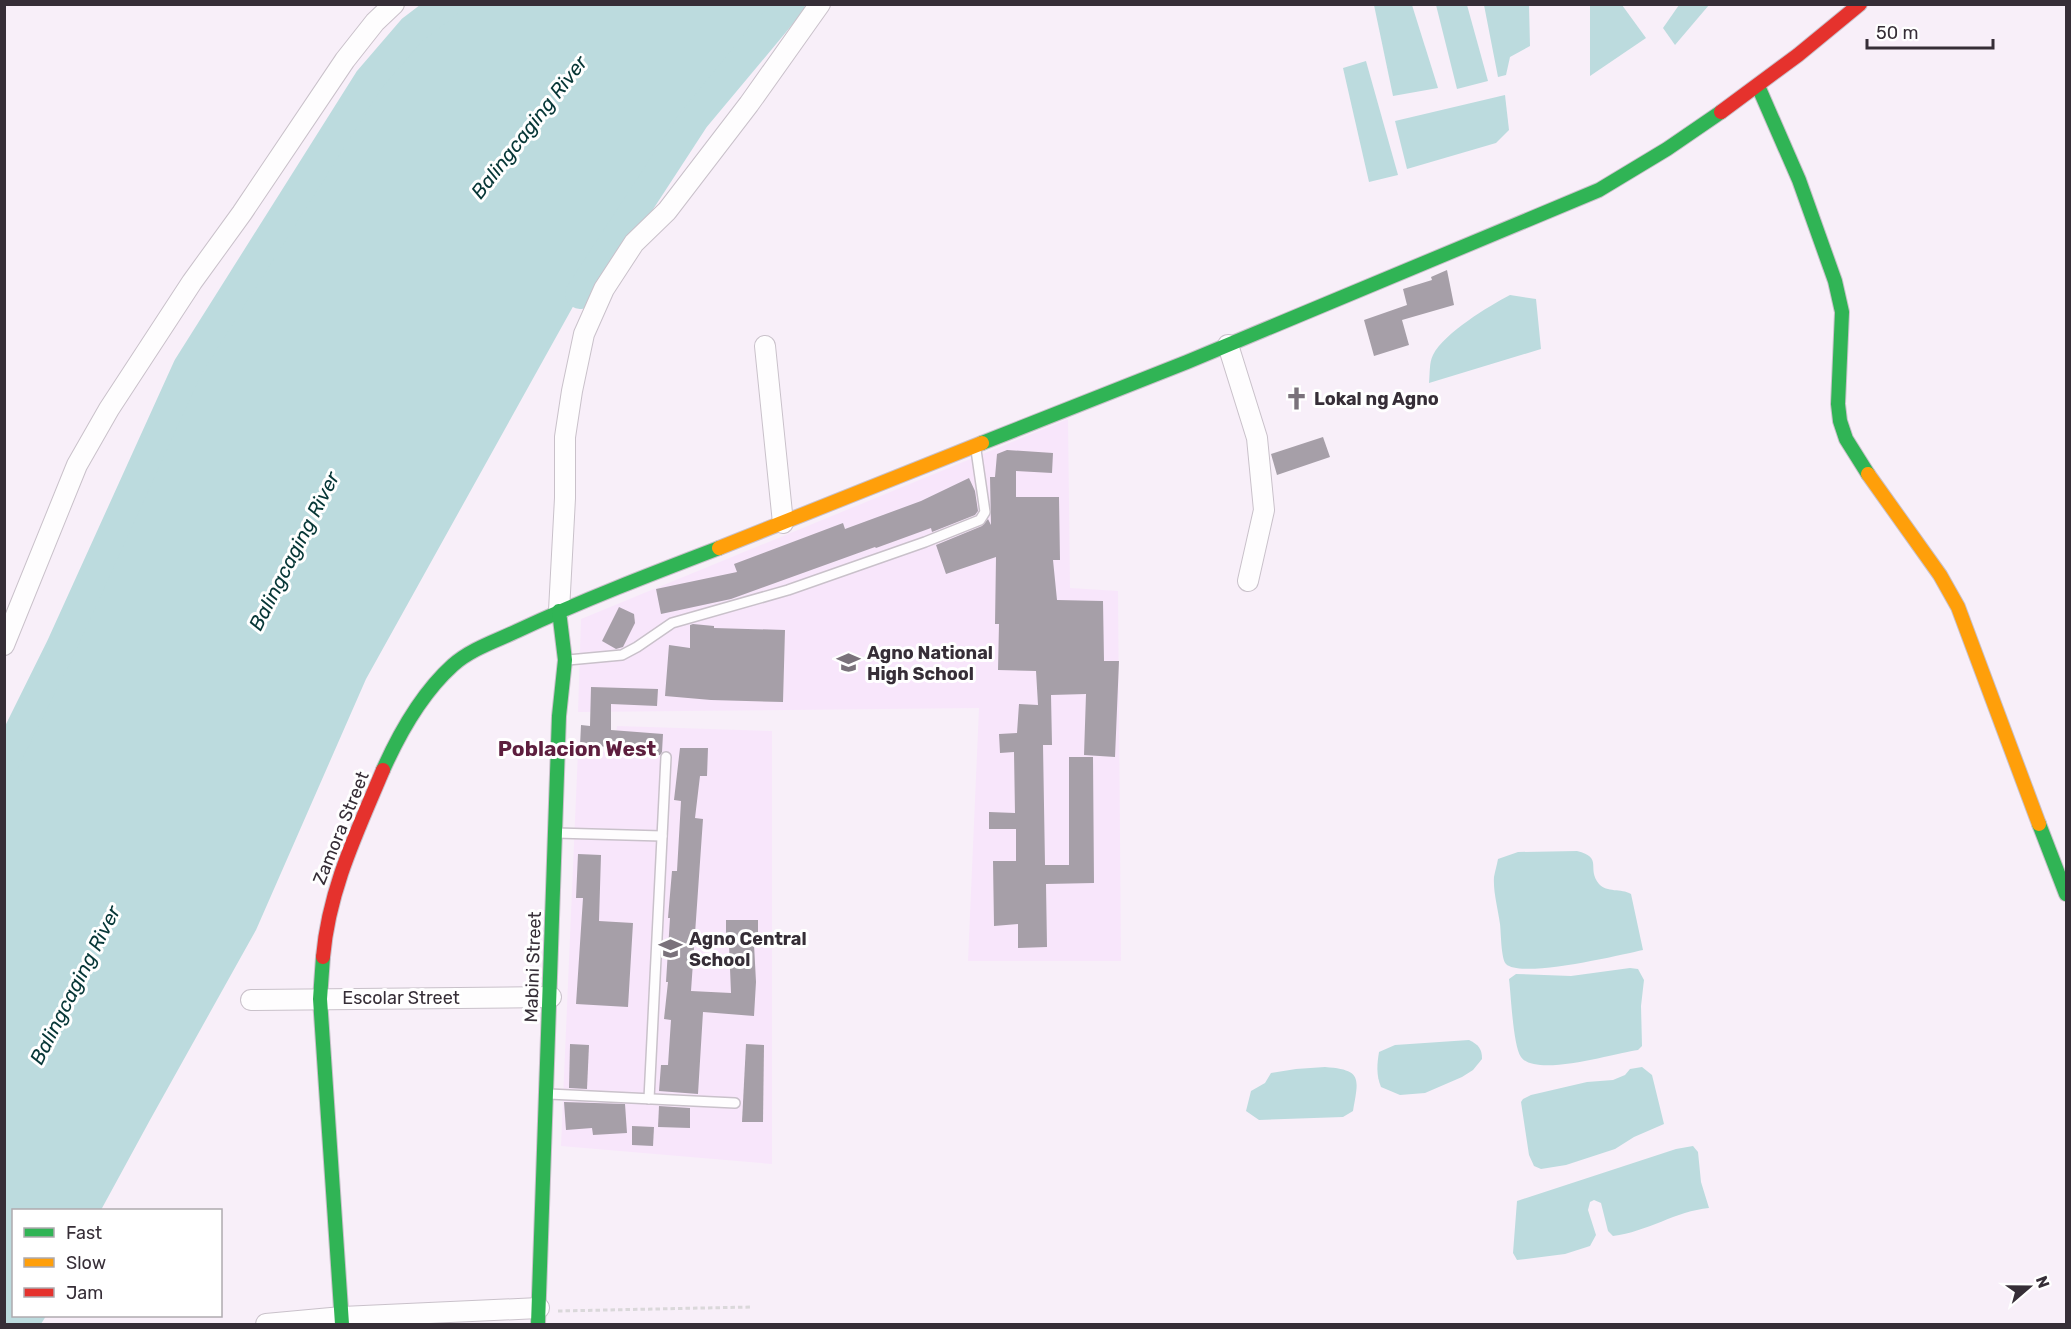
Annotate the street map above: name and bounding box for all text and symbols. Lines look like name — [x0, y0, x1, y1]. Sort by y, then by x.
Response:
scale bar — [1867, 12, 1993, 50]
text: 50 m — [1876, 22, 1919, 44]
water label: Balingcaging River — [466, 50, 593, 203]
church icon: Lokal ng Agno — [1283, 386, 1309, 412]
place label: Lokal ng Agno — [1314, 388, 1439, 410]
water label: Balingcaging River — [244, 466, 345, 634]
place label: Agno National High School — [867, 642, 993, 685]
school or university icon: Agno National High School — [836, 650, 862, 676]
district label: Poblacion West — [498, 736, 656, 761]
street label: Zamora Street — [308, 768, 374, 888]
water label: Balingcaging River — [25, 900, 126, 1068]
street label: Mabini Street — [520, 911, 546, 1023]
place label: Agno Central School — [689, 928, 807, 971]
school or university icon: Agno Central School — [658, 936, 684, 962]
street label: Escolar Street — [342, 987, 460, 1009]
legend — [12, 1209, 222, 1317]
text: Fast — [66, 1222, 102, 1244]
text: Slow — [66, 1252, 106, 1274]
north arrow — [1999, 1257, 2059, 1317]
text: N — [2032, 1273, 2054, 1291]
text: Jam — [66, 1282, 103, 1304]

